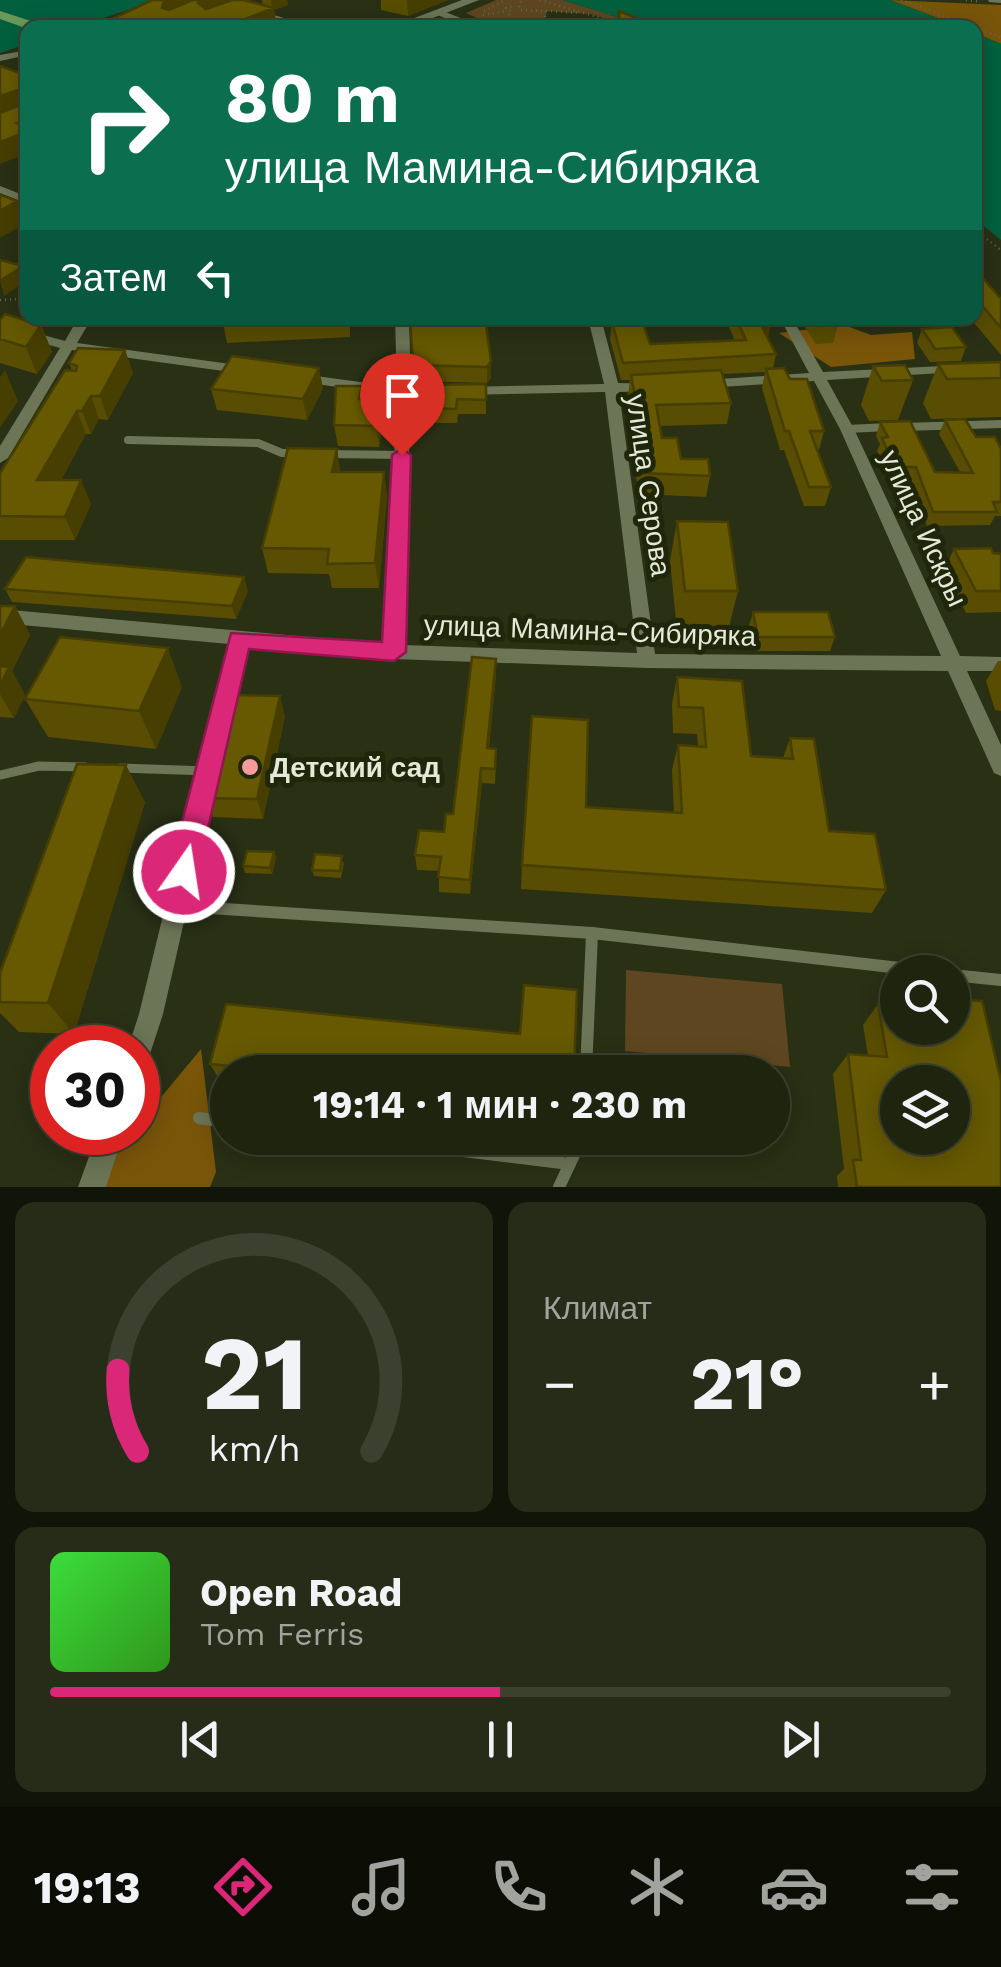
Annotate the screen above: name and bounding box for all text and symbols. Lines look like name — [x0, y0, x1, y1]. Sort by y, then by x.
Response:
text: 80 m — [225, 57, 400, 139]
icon: right — [60, 60, 190, 190]
text: улица Мамина-Сибиряка — [225, 141, 759, 194]
icon: left — [188, 250, 243, 305]
text: Затем — [60, 256, 168, 300]
pin — [360, 353, 445, 456]
icon: arrive — [375, 368, 430, 423]
street label: улица Серова — [619, 392, 678, 579]
street label: улица Искры — [873, 445, 974, 612]
street label: улица Мамина-Сибиряка — [423, 608, 757, 653]
place label: Детский сад — [270, 751, 440, 784]
marker: Детский сад — [239, 756, 261, 778]
position arrow — [132, 820, 236, 924]
map controls — [880, 955, 970, 1155]
button: search — [880, 955, 970, 1045]
speed limit sign: 30 — [30, 1025, 160, 1155]
button: layers — [880, 1065, 970, 1155]
text: 19:14 · 1 мин · 230 m — [313, 1083, 687, 1127]
text: Климат — [543, 1289, 652, 1327]
text: 21 — [201, 1312, 307, 1434]
text: 21° — [690, 1339, 804, 1427]
text: − — [543, 1352, 576, 1416]
text: + — [918, 1352, 951, 1416]
text: km/h — [208, 1428, 300, 1470]
text: Open Road — [200, 1571, 402, 1615]
text: Tom Ferris — [200, 1615, 364, 1653]
icon: previous — [173, 1712, 228, 1767]
icon: pause — [473, 1712, 528, 1767]
icon: next — [773, 1712, 828, 1767]
icon: directions — [208, 1852, 278, 1922]
icon: music — [346, 1852, 416, 1922]
icon: phone — [484, 1852, 554, 1922]
icon: climate — [622, 1852, 692, 1922]
icon: car — [759, 1852, 829, 1922]
icon: filters — [897, 1852, 967, 1922]
text: 19:13 — [34, 1861, 141, 1914]

